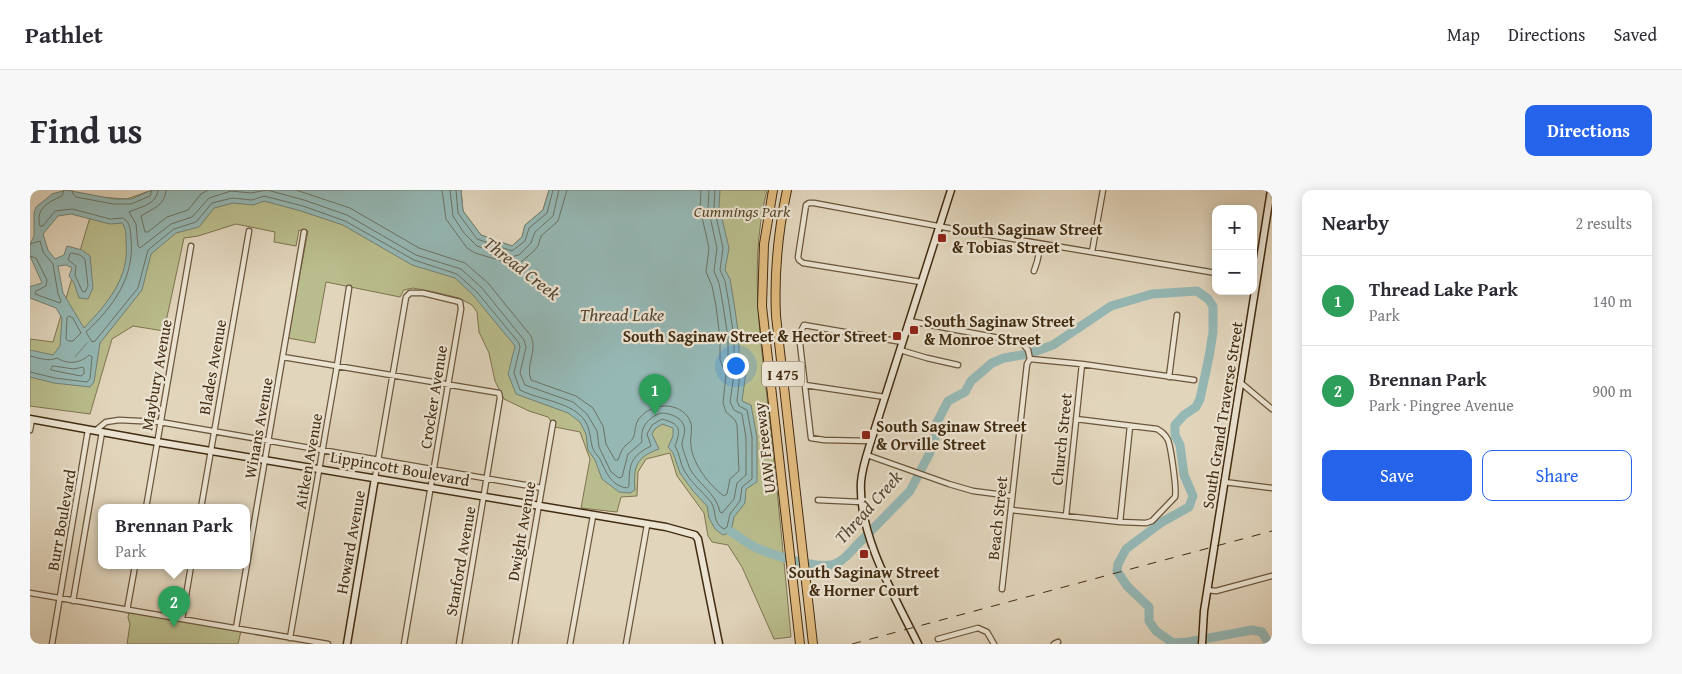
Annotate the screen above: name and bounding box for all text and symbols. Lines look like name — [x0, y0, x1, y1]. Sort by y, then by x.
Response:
text: Pathlet — [25, 17, 103, 52]
text: Map — [1447, 21, 1480, 48]
text: Directions — [1508, 21, 1585, 48]
text: Saved — [1613, 21, 1657, 48]
text: Find us — [30, 105, 143, 156]
button: Directions — [1525, 105, 1652, 156]
park label: Cummings Park — [694, 199, 791, 223]
map controls — [1212, 205, 1257, 295]
button: + — [1212, 205, 1257, 250]
text: Nearby — [1322, 207, 1389, 238]
text: 2 results — [1575, 211, 1632, 235]
place label: South Saginaw Street & Tobias Street — [952, 217, 1103, 259]
water label: Thread Creek — [478, 229, 567, 307]
marker: South Saginaw Street & Tobias Street — [936, 232, 948, 244]
button: − — [1212, 250, 1257, 295]
text: Thread Lake Park — [1369, 275, 1518, 303]
text: 1 — [1334, 289, 1342, 313]
text: 140 m — [1592, 289, 1632, 313]
water label: Thread Lake — [580, 301, 664, 328]
text: Park — [1369, 303, 1400, 327]
place label: South Saginaw Street & Monroe Street — [924, 309, 1075, 351]
street label: Maybury Avenue — [134, 317, 178, 433]
street label: Blades Avenue — [192, 318, 232, 416]
street label: South Grand Traverse Street — [1195, 319, 1249, 510]
place label: South Saginaw Street & Hector Street — [623, 324, 887, 348]
marker: South Saginaw Street & Monroe Street — [908, 324, 920, 336]
marker: South Saginaw Street & Hector Street — [891, 330, 903, 342]
street label: Crocker Avenue — [413, 343, 453, 451]
your location — [723, 353, 749, 379]
road number: I 475 — [762, 362, 804, 386]
text: Brennan Park — [1369, 365, 1486, 393]
pin: 1 — [639, 374, 671, 415]
street label: Winans Avenue — [237, 375, 279, 481]
text: 2 — [1334, 379, 1342, 403]
text: 900 m — [1592, 379, 1632, 403]
street label: Church Street — [1044, 391, 1078, 486]
text: Park · Pingree Avenue — [1369, 393, 1514, 417]
street label: UAW Freeway — [747, 401, 781, 495]
street label: Aitken Avenue — [288, 411, 328, 511]
place label: South Saginaw Street & Orville Street — [876, 414, 1027, 456]
marker: South Saginaw Street & Orville Street — [860, 429, 872, 441]
street label: Lippincott Boulevard — [328, 444, 472, 492]
button: Save — [1322, 450, 1472, 501]
button: Share — [1482, 450, 1632, 501]
water label: Thread Creek — [828, 464, 909, 550]
street label: Burr Boulevard — [40, 467, 82, 573]
street label: Beach Street — [981, 475, 1013, 561]
street label: Dwight Avenue — [500, 479, 542, 583]
street label: Howard Avenue — [329, 488, 371, 596]
popup — [98, 504, 250, 569]
street label: Stanford Avenue — [439, 504, 481, 618]
text: Brennan Park — [115, 511, 233, 539]
text: Park — [115, 539, 146, 563]
marker: South Saginaw Street & Horner Court — [858, 548, 870, 560]
place label: South Saginaw Street & Horner Court — [789, 560, 939, 602]
pin: 2 — [158, 586, 190, 627]

